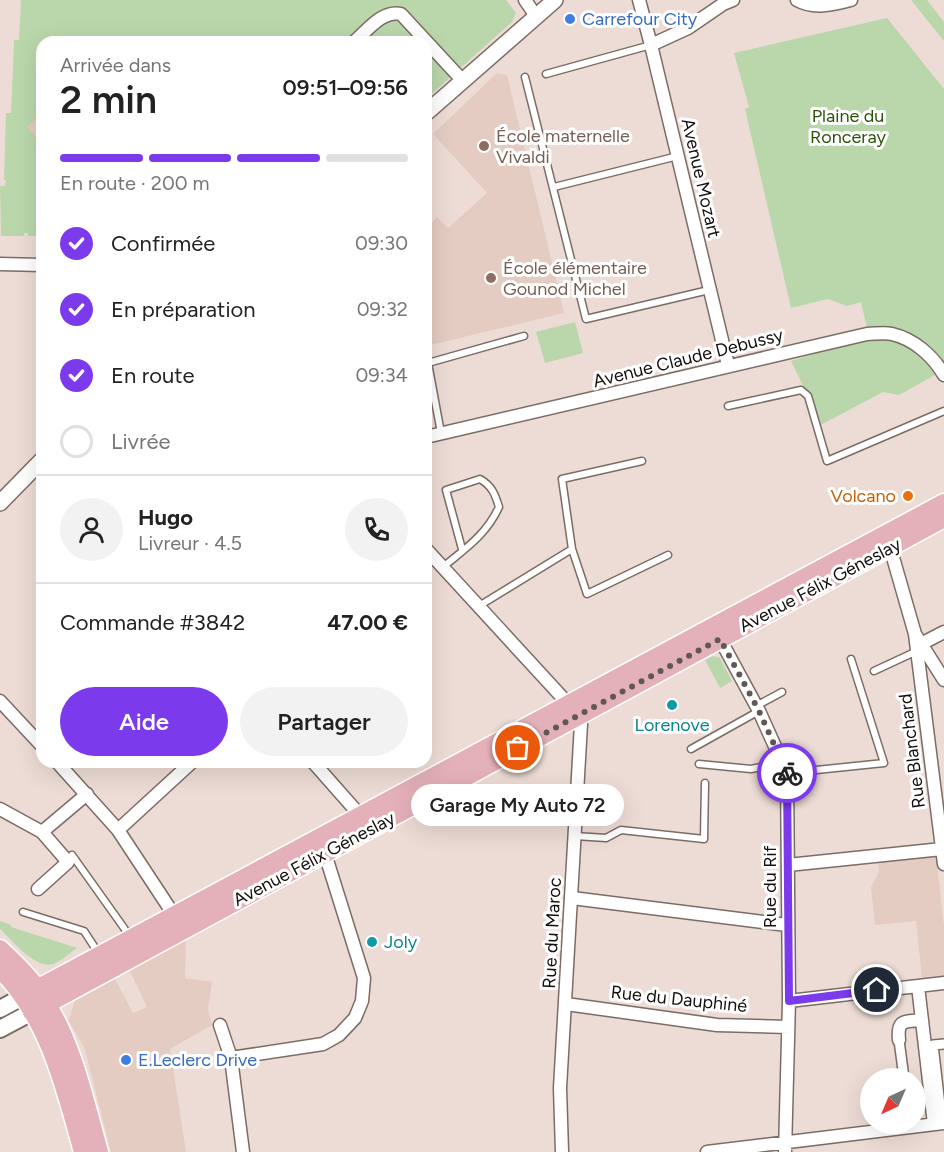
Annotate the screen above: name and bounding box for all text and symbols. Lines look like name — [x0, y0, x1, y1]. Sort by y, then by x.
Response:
place label: Carrefour City — [582, 8, 698, 30]
marker: Carrefour City — [563, 12, 577, 26]
text: Arrivée dans — [60, 53, 171, 77]
text: 09:51–09:56 — [283, 74, 408, 101]
text: 2 min — [60, 76, 157, 123]
park label: Plaine du Ronceray — [810, 105, 886, 148]
street label: Avenue Mozart — [677, 116, 725, 240]
place label: École maternelle Vivaldi — [496, 125, 630, 168]
marker: École maternelle Vivaldi — [477, 139, 491, 153]
text: En route · 200 m — [60, 171, 210, 195]
icon: check — [60, 227, 93, 260]
text: Confirmée — [111, 230, 215, 257]
text: 09:30 — [355, 231, 408, 255]
place label: École élémentaire Gounod Michel — [503, 257, 647, 300]
marker: École élémentaire Gounod Michel — [484, 271, 498, 285]
icon: check — [60, 293, 93, 326]
text: En préparation — [111, 296, 256, 323]
text: 09:32 — [357, 297, 408, 321]
street label: Avenue Claude Debussy — [591, 324, 786, 392]
icon: check — [60, 359, 93, 392]
text: En route — [111, 362, 194, 389]
text: 09:34 — [356, 363, 408, 387]
text: Livrée — [111, 428, 170, 455]
place label: Volcano — [830, 485, 896, 507]
marker: Volcano — [901, 489, 915, 503]
button: person — [60, 498, 123, 561]
button: phone — [345, 498, 408, 561]
text: Hugo — [138, 504, 193, 531]
text: Livreur · 4.5 — [138, 531, 242, 555]
street label: Avenue Félix Géneslay — [735, 533, 905, 637]
text: Commande #3842 — [60, 609, 245, 636]
text: 47.00 € — [327, 609, 408, 636]
button: Aide — [60, 687, 228, 756]
button: Partager — [240, 687, 408, 756]
street label: Rue Blanchard — [894, 692, 930, 810]
marker: Lorenove — [665, 698, 679, 712]
place label: Lorenove — [635, 714, 710, 736]
pin — [492, 722, 543, 773]
icon: bag — [501, 731, 534, 764]
courier — [757, 743, 817, 803]
icon: bike — [771, 757, 804, 790]
callout: Garage My Auto 72 — [412, 784, 624, 826]
text: Garage My Auto 72 — [430, 793, 605, 817]
street label: Avenue Félix Géneslay — [229, 807, 399, 911]
street label: Rue du Rif — [759, 845, 781, 928]
street label: Rue du Maroc — [538, 877, 566, 989]
place label: Joly — [384, 931, 418, 953]
marker: Joly — [365, 935, 379, 949]
pin — [851, 964, 902, 1015]
icon: home — [860, 973, 893, 1006]
street label: Rue du Dauphiné — [610, 981, 748, 1017]
place label: E.Leclerc Drive — [138, 1049, 257, 1071]
marker: E.Leclerc Drive — [119, 1053, 133, 1067]
north arrow — [860, 1068, 926, 1134]
map controls — [860, 1068, 926, 1134]

